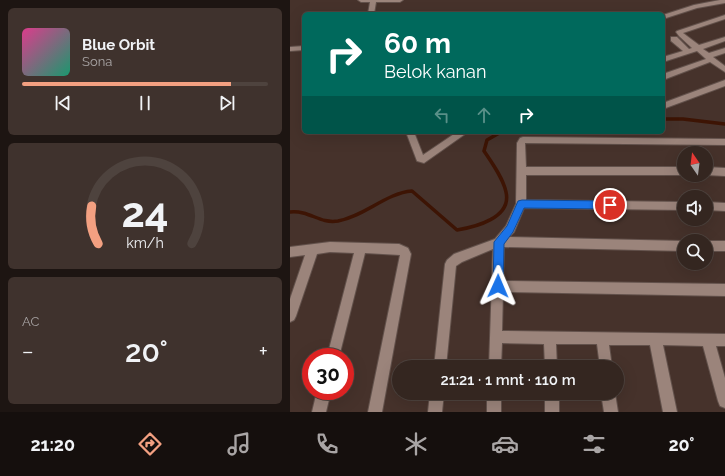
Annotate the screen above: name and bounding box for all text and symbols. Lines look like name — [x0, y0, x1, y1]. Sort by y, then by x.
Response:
text: 60 m — [384, 27, 451, 60]
icon: right — [318, 28, 370, 80]
text: Blue Orbit — [82, 36, 155, 54]
text: Sona — [82, 54, 112, 69]
text: Belok kanan — [384, 61, 486, 82]
icon: previous — [52, 92, 74, 114]
icon: pause — [134, 92, 156, 114]
icon: next — [216, 92, 238, 114]
icon: left — [431, 104, 453, 126]
icon: ahead — [473, 104, 495, 126]
icon: right — [515, 104, 537, 126]
north arrow — [677, 146, 713, 182]
map controls — [677, 146, 713, 270]
text: 24 — [121, 188, 169, 237]
pin — [593, 188, 627, 222]
button: sound — [677, 190, 713, 226]
icon: arrive — [599, 194, 621, 216]
button: search — [677, 234, 713, 270]
text: km/h — [126, 235, 164, 251]
position arrow — [477, 265, 519, 307]
text: AC — [22, 314, 39, 329]
text: 20° — [125, 334, 168, 369]
text: − — [22, 338, 34, 364]
text: + — [259, 338, 268, 364]
speed limit sign: 30 — [302, 348, 354, 400]
text: 21:21 · 1 mnt · 110 m — [440, 371, 576, 389]
icon: directions — [136, 430, 164, 458]
icon: music — [225, 430, 253, 458]
icon: phone — [313, 430, 341, 458]
icon: climate — [402, 430, 430, 458]
icon: car — [491, 430, 519, 458]
icon: filters — [580, 430, 608, 458]
text: 21:20 — [30, 434, 75, 455]
text: 20° — [668, 434, 695, 455]

